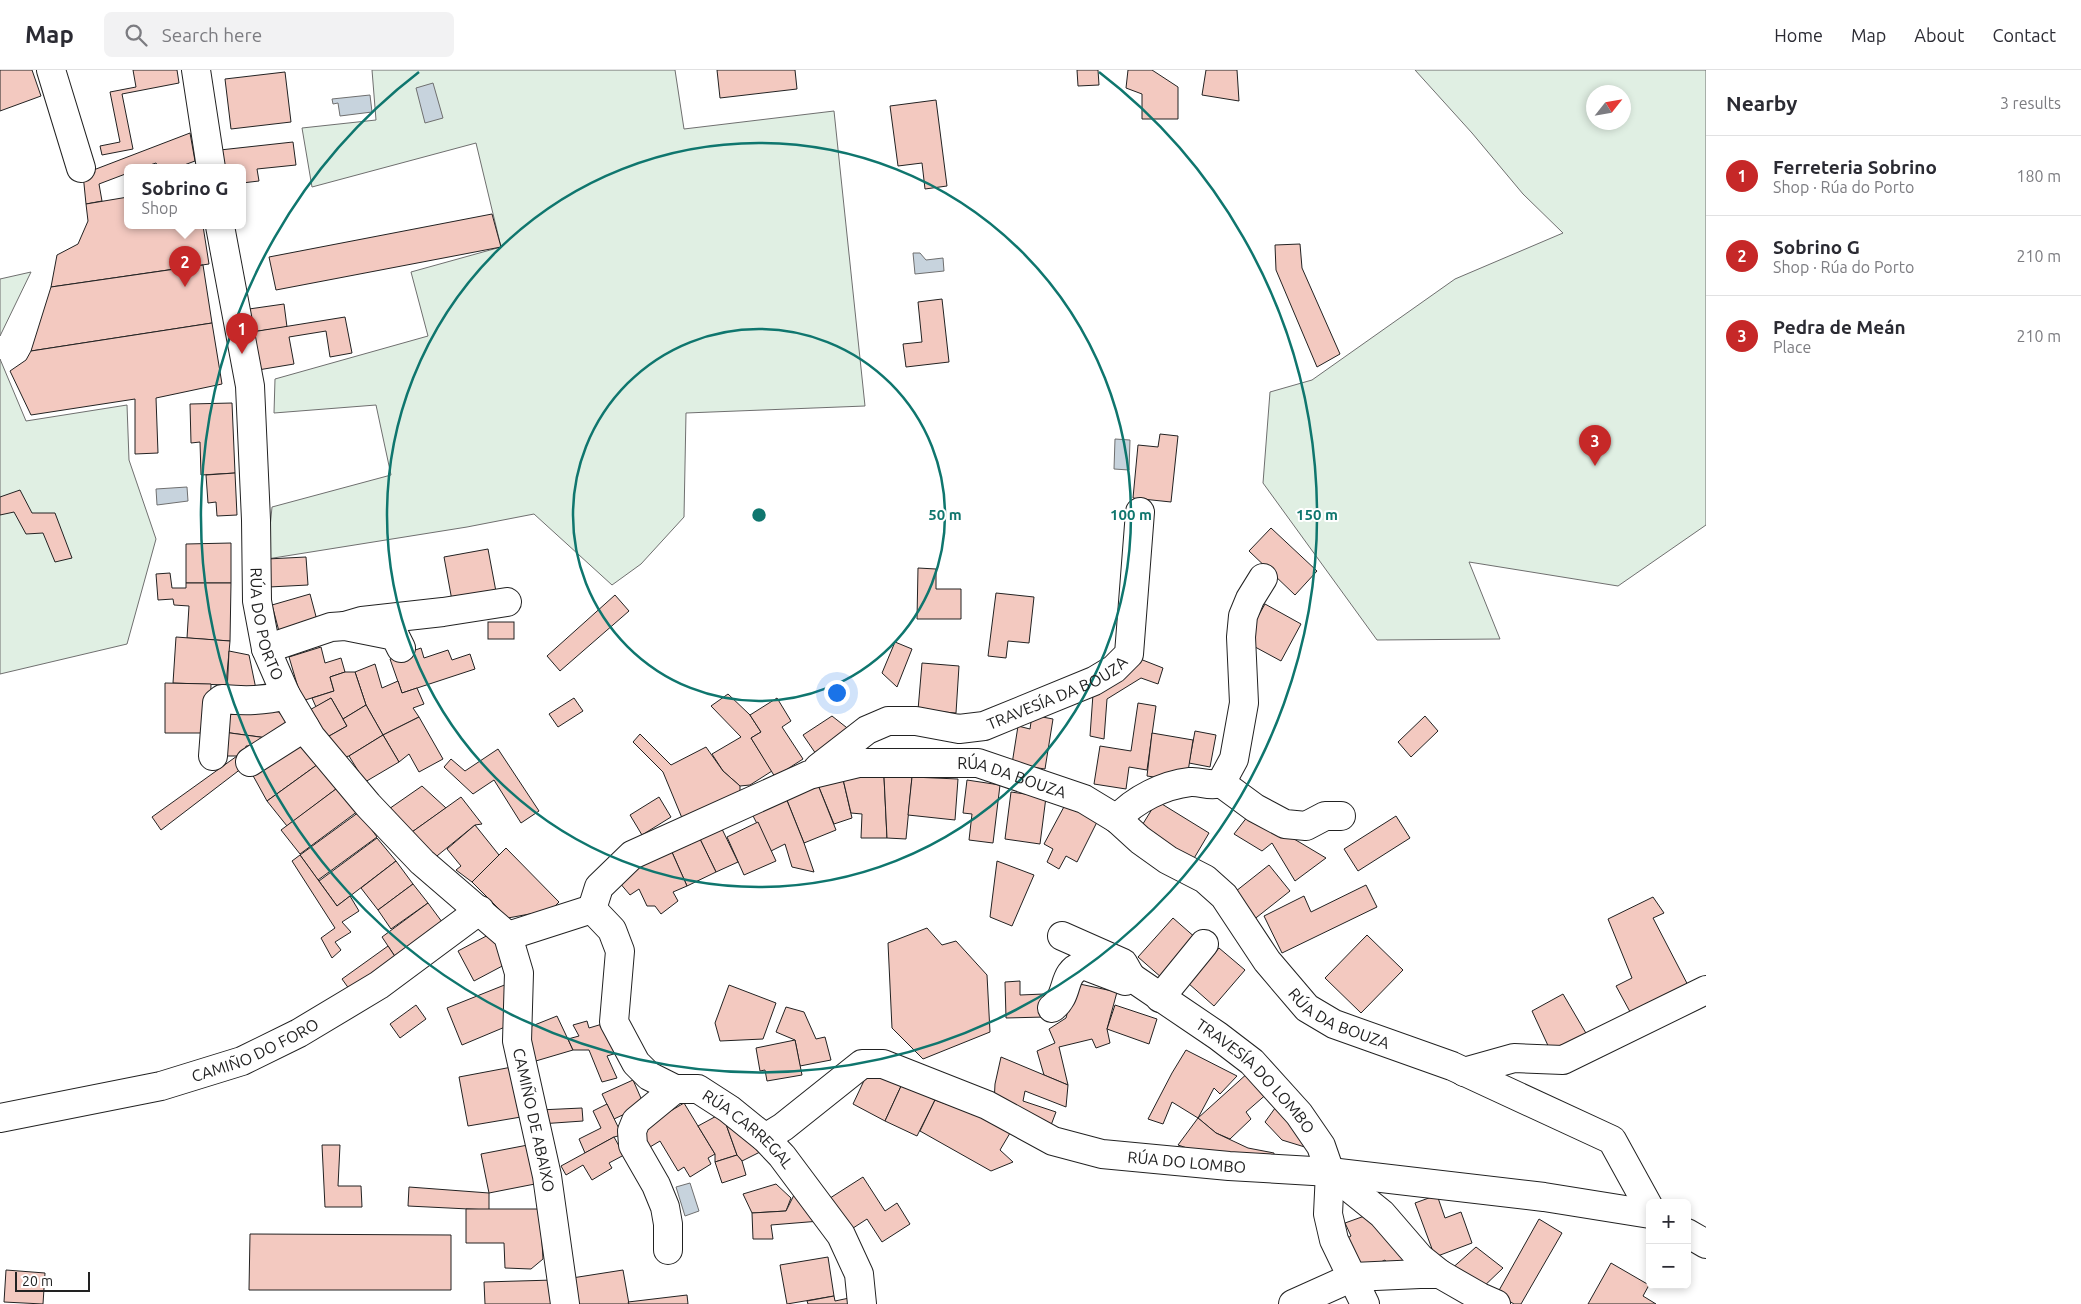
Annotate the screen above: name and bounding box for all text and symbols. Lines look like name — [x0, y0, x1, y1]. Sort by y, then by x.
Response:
search box — [104, 12, 454, 57]
text: Map — [25, 21, 74, 48]
icon: search — [122, 21, 150, 49]
text: Search here — [162, 24, 262, 46]
text: Home — [1774, 25, 1823, 45]
text: Map — [1851, 25, 1886, 45]
text: About — [1914, 25, 1964, 45]
text: Contact — [1992, 25, 2056, 45]
north arrow — [1586, 85, 1631, 130]
text: Nearby — [1726, 91, 1797, 115]
text: 3 results — [2000, 94, 2061, 112]
text: Ferreteria Sobrino — [1773, 156, 1937, 178]
popup — [124, 164, 246, 229]
text: 1 — [1737, 167, 1747, 185]
text: 180 m — [2016, 167, 2061, 185]
text: Sobrino G — [142, 177, 228, 199]
text: Shop · Rúa do Porto — [1773, 178, 1914, 196]
text: Shop — [142, 199, 178, 217]
text: Sobrino G — [1773, 236, 1860, 258]
pin: 2 — [169, 246, 201, 287]
text: 2 — [1737, 247, 1747, 265]
text: 210 m — [2016, 247, 2061, 265]
text: Shop · Rúa do Porto — [1773, 258, 1914, 276]
pin: 1 — [226, 313, 258, 354]
text: Pedra de Meán — [1773, 316, 1906, 338]
text: 3 — [1737, 327, 1747, 345]
text: 210 m — [2016, 327, 2061, 345]
text: Place — [1773, 338, 1811, 356]
pin: 3 — [1579, 425, 1611, 466]
centre of rings — [750, 506, 768, 524]
text: 50 m — [928, 506, 962, 523]
text: 100 m — [1110, 506, 1152, 523]
text: 150 m — [1296, 506, 1338, 523]
street label: RÚA DO PORTO — [248, 567, 287, 683]
street label: TRAVESÍA DA BOUZA — [984, 652, 1131, 733]
your location — [824, 680, 850, 706]
street label: RÚA DA BOUZA — [957, 752, 1069, 802]
street label: RÚA DA BOUZA — [1285, 984, 1393, 1052]
street label: CAMIÑO DO FORO — [189, 1015, 322, 1085]
street label: TRAVESÍA DO LOMBO — [1193, 1015, 1318, 1137]
street label: CAMIÑO DE ABAIXO — [510, 1046, 558, 1193]
street label: RÚA CARREGAL — [699, 1086, 797, 1172]
street label: RÚA DO LOMBO — [1127, 1146, 1247, 1176]
map controls — [1646, 1199, 1691, 1289]
button: + — [1646, 1199, 1691, 1244]
button: − — [1646, 1244, 1691, 1289]
scale bar — [15, 1269, 90, 1292]
text: 20 m — [22, 1273, 53, 1289]

